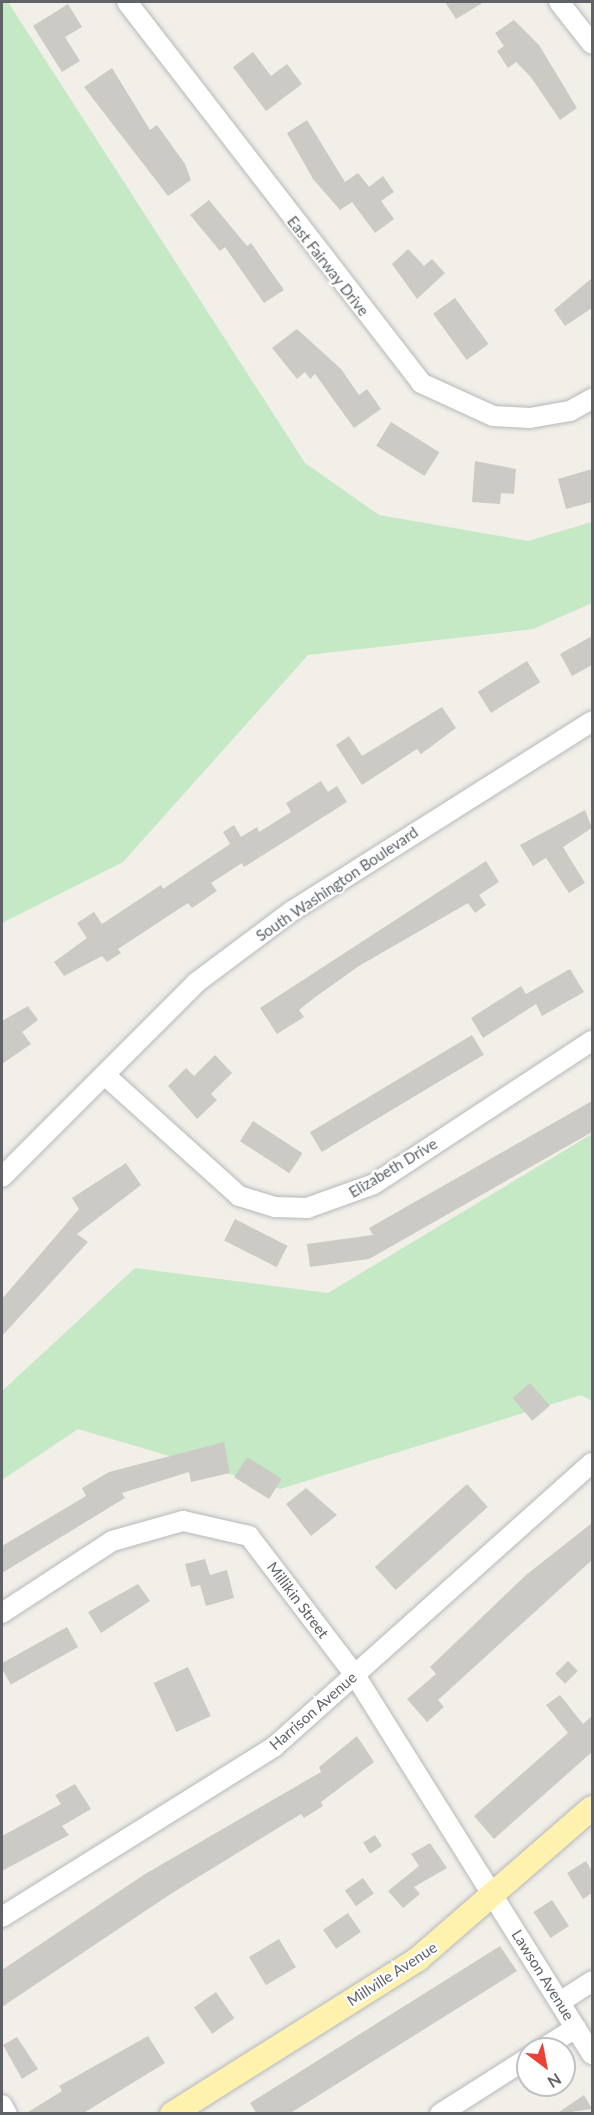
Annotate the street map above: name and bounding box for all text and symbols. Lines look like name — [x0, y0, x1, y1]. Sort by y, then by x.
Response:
street label: East Fairway Drive — [283, 212, 373, 320]
street label: South Washington Boulevard — [252, 823, 422, 945]
street label: Elizabeth Drive — [346, 1135, 440, 1201]
street label: Millikin Street — [263, 1558, 333, 1642]
street label: Harrison Avenue — [266, 1668, 360, 1754]
street label: Lawson Avenue — [508, 1926, 578, 2024]
street label: Millville Avenue — [343, 1938, 441, 2010]
north arrow — [516, 2037, 576, 2097]
text: N — [544, 2070, 565, 2092]

